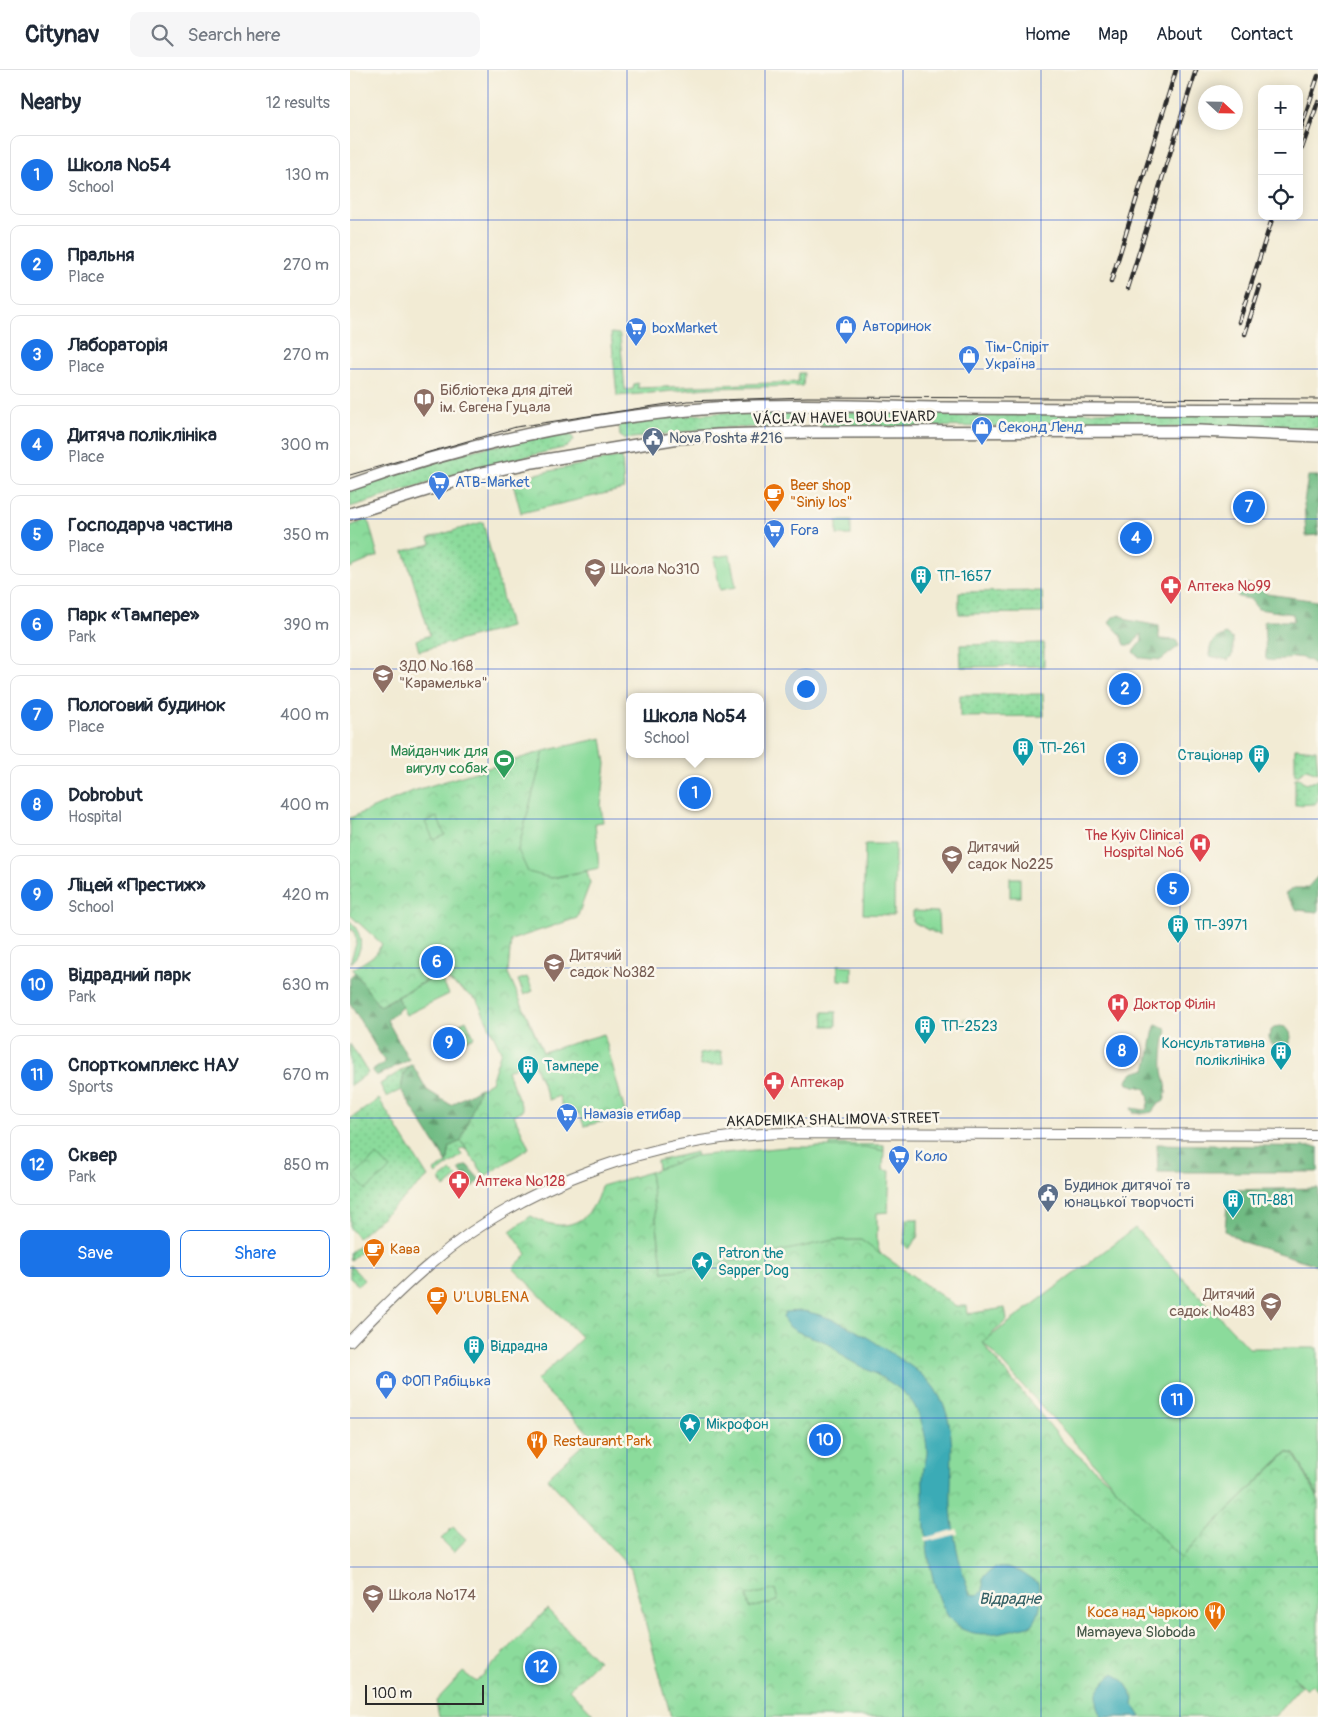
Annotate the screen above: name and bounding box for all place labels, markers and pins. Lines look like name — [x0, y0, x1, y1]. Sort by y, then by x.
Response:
shop icon: Авторинок — [834, 314, 858, 345]
supermarket icon: boxMarket — [624, 316, 648, 347]
place label: Авторинок — [862, 317, 932, 336]
place label: boxMarket — [652, 319, 719, 338]
place label: Тім-Спіріт Україна — [985, 338, 1050, 374]
shop icon: Тім-Спіріт Україна — [957, 344, 981, 375]
place label: Бібліотека для дітей ім. Євгена Гуцала — [440, 381, 573, 417]
library icon: Бібліотека для дітей ім. Євгена Гуцала — [412, 387, 436, 418]
shop icon: Секонд Ленд — [970, 415, 994, 446]
place label: Секонд Ленд — [998, 418, 1083, 437]
public building icon: Nova Poshta #216 — [641, 426, 665, 457]
place label: Nova Poshta #216 — [669, 429, 783, 448]
supermarket icon: ATB-Market — [427, 470, 451, 501]
place label: ATB-Market — [455, 473, 531, 492]
place label: Beer shop "Siniy los" — [790, 476, 853, 512]
cafe icon: Beer shop "Siniy los" — [762, 482, 786, 513]
pin: 7 — [1233, 488, 1265, 526]
supermarket icon: Fora — [762, 518, 786, 549]
pin: 4 — [1120, 519, 1152, 557]
place label: Fora — [790, 521, 819, 540]
school or university icon: Школа №310 — [583, 557, 607, 588]
place label: Школа №310 — [611, 560, 700, 579]
building icon: ТП-1657 — [909, 564, 933, 595]
place label: ТП-1657 — [937, 567, 991, 586]
pharmacy icon: Аптека №99 — [1159, 574, 1183, 605]
place label: Аптека №99 — [1187, 577, 1271, 596]
place label: ЗДО № 168 "Карамелька" — [399, 657, 488, 693]
school or university icon: ЗДО № 168 "Карамелька" — [371, 663, 395, 694]
pin: 2 — [1109, 670, 1141, 708]
building icon: ТП-261 — [1011, 736, 1035, 767]
place label: ТП-261 — [1039, 739, 1086, 758]
pin: 3 — [1106, 740, 1138, 778]
place label: Майданчик для вигулу собак — [390, 742, 488, 778]
building icon: Стаціонар — [1247, 743, 1271, 774]
place label: Стаціонар — [1178, 746, 1243, 765]
sports icon: Майданчик для вигулу собак — [492, 748, 516, 779]
pin: 1 — [679, 774, 711, 812]
place label: The Kyiv Clinical Hospital №6 — [1085, 826, 1184, 862]
hospital icon: The Kyiv Clinical Hospital №6 — [1188, 832, 1212, 863]
place label: Дитячий садок №225 — [967, 838, 1054, 874]
school or university icon: Дитячий садок №225 — [940, 844, 964, 875]
pin: 5 — [1157, 870, 1189, 908]
building icon: ТП-3971 — [1166, 913, 1190, 944]
place label: ТП-3971 — [1194, 916, 1248, 935]
pin: 6 — [421, 943, 453, 981]
place label: Дитячий садок №382 — [569, 946, 655, 982]
school or university icon: Дитячий садок №382 — [542, 952, 566, 983]
hospital icon: Доктор Філін — [1106, 992, 1130, 1023]
place label: Доктор Філін — [1133, 995, 1215, 1014]
building icon: ТП-2523 — [913, 1014, 937, 1045]
place label: ТП-2523 — [941, 1017, 998, 1036]
pin: 9 — [433, 1024, 465, 1062]
pin: 8 — [1106, 1032, 1138, 1070]
place label: Консультативна поліклініка — [1161, 1034, 1265, 1070]
building icon: Консультативна поліклініка — [1269, 1040, 1293, 1071]
building icon: Тампере — [516, 1054, 540, 1085]
place label: Тампере — [544, 1057, 599, 1076]
pharmacy icon: Аптекар — [762, 1070, 786, 1101]
place label: Аптекар — [790, 1073, 844, 1092]
supermarket icon: Намазів етибар — [555, 1102, 579, 1133]
place label: Намазів етибар — [583, 1105, 681, 1124]
supermarket icon: Коло — [887, 1144, 911, 1175]
place label: Коло — [915, 1147, 948, 1166]
pharmacy icon: Аптека №128 — [447, 1169, 471, 1200]
place label: Аптека №128 — [475, 1172, 566, 1191]
place label: Будинок дитячої та юнацької творчості — [1064, 1176, 1194, 1212]
public building icon: Будинок дитячої та юнацької творчості — [1036, 1182, 1060, 1213]
building icon: ТП-881 — [1221, 1188, 1245, 1219]
place label: ТП-881 — [1249, 1191, 1294, 1210]
cafe icon: Кава — [362, 1237, 386, 1268]
place label: Кава — [390, 1240, 420, 1259]
place label: Patron the Sapper Dog — [718, 1244, 789, 1280]
place icon: Patron the Sapper Dog — [690, 1250, 714, 1281]
cafe icon: U'LUBLENA — [425, 1285, 449, 1316]
place label: Дитячий садок №483 — [1170, 1285, 1255, 1321]
place label: U'LUBLENA — [453, 1288, 529, 1307]
school or university icon: Дитячий садок №483 — [1259, 1291, 1283, 1322]
building icon: Відрадна — [462, 1334, 486, 1365]
place label: Відрадна — [490, 1337, 548, 1356]
shop icon: ФОП Рябіцька — [374, 1369, 398, 1400]
place label: ФОП Рябіцька — [402, 1372, 491, 1391]
pin: 11 — [1161, 1381, 1193, 1419]
place icon: Мікрофон — [678, 1412, 702, 1443]
place label: Мікрофон — [706, 1415, 768, 1434]
pin: 10 — [809, 1421, 841, 1459]
restaurant icon: Restaurant Park — [525, 1429, 549, 1460]
place label: Restaurant Park — [553, 1432, 653, 1451]
school or university icon: Школа №174 — [361, 1583, 385, 1614]
place label: Школа №174 — [389, 1586, 476, 1605]
restaurant icon: Коса над Чаркою — [1203, 1600, 1227, 1631]
place label: Коса над Чаркою — [1087, 1603, 1199, 1622]
pin: 12 — [525, 1648, 557, 1686]

